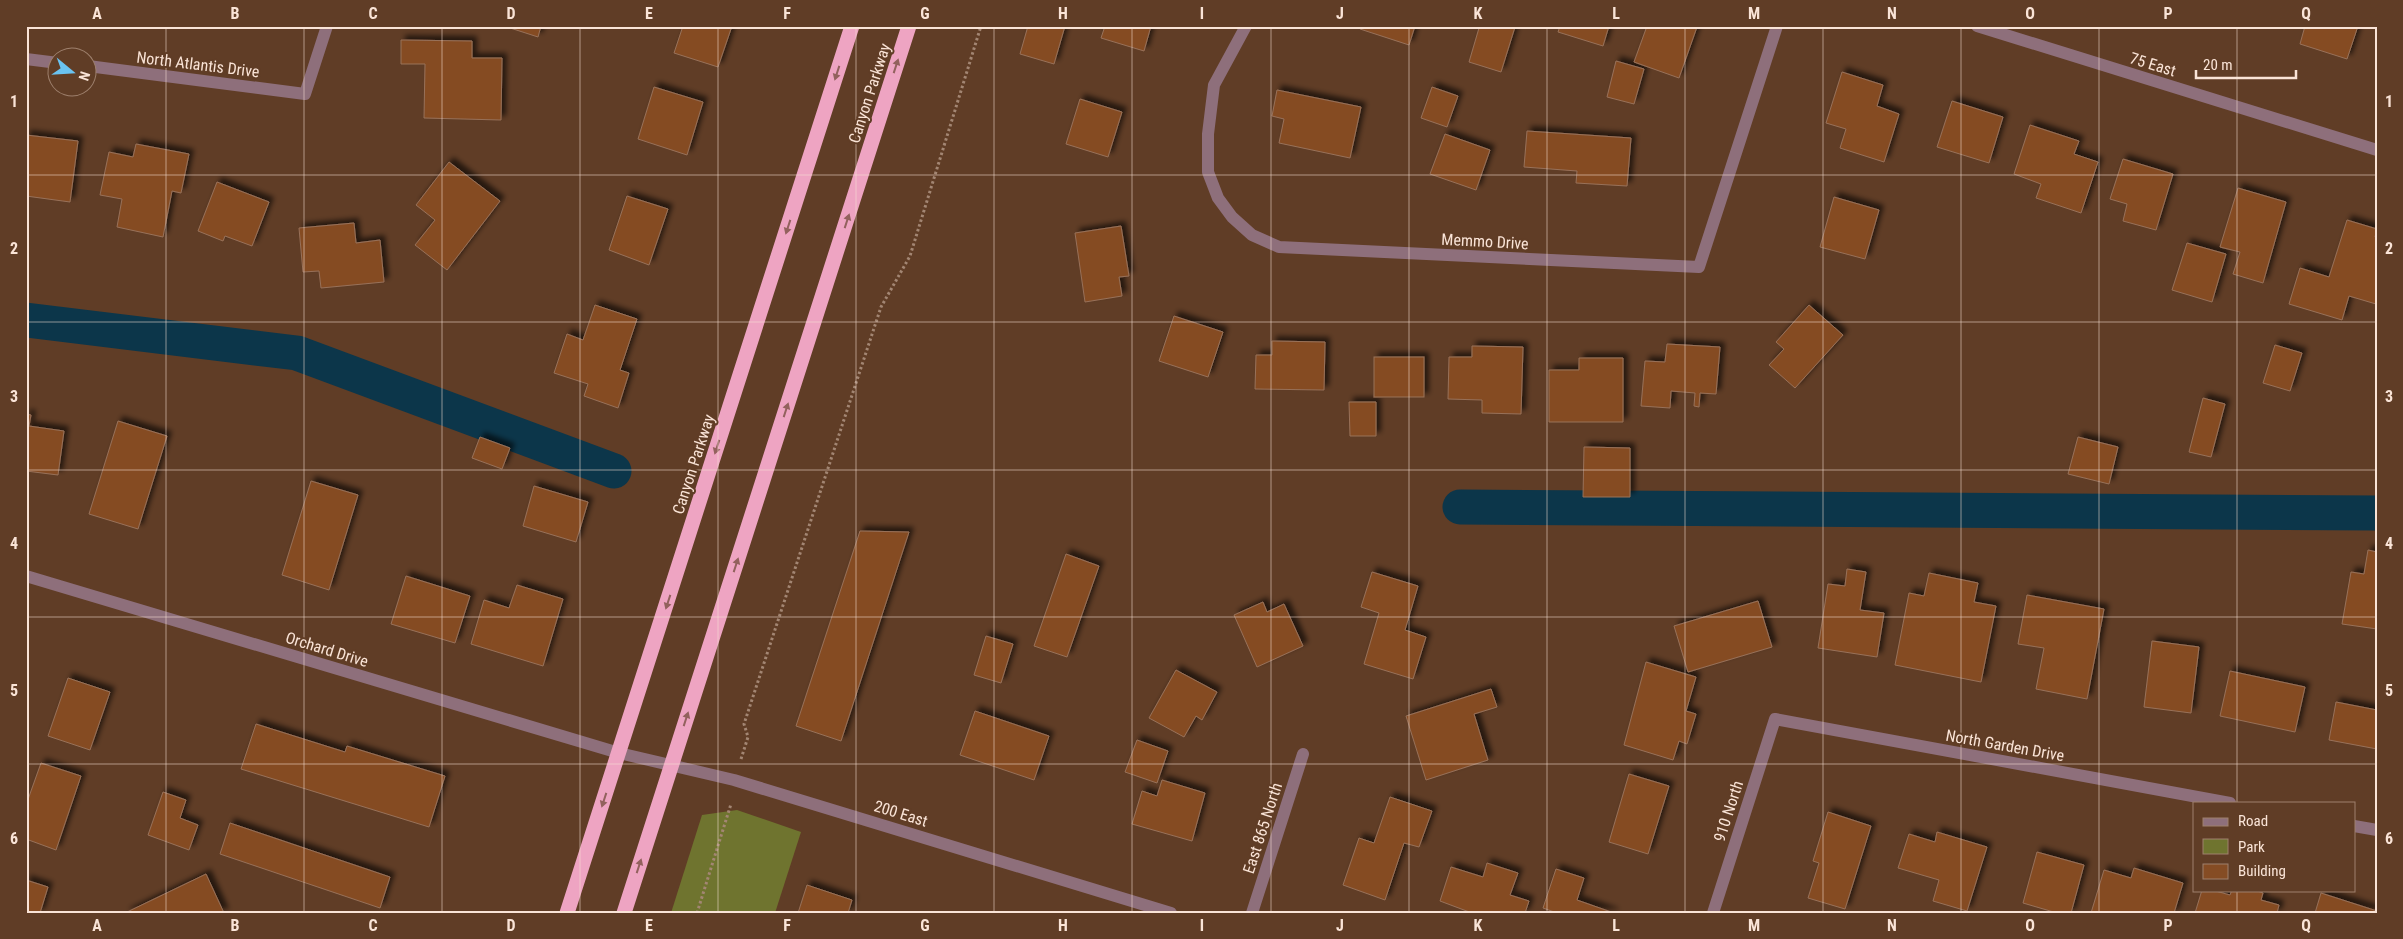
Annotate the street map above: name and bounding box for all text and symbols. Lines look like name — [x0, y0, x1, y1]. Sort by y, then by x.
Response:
text: A — [92, 4, 102, 23]
text: B — [231, 4, 240, 23]
text: C — [368, 4, 378, 23]
text: D — [506, 4, 516, 23]
text: E — [645, 4, 653, 23]
text: F — [783, 4, 791, 23]
text: G — [920, 4, 930, 23]
text: H — [1058, 4, 1068, 23]
text: I — [1200, 4, 1204, 23]
text: J — [1336, 4, 1344, 23]
text: K — [1474, 4, 1483, 23]
text: L — [1612, 4, 1620, 23]
text: M — [1748, 4, 1760, 23]
text: N — [1887, 4, 1897, 23]
text: O — [2025, 4, 2035, 23]
text: P — [2163, 4, 2173, 23]
text: Q — [2301, 4, 2311, 23]
street label: Canyon Parkway — [844, 41, 895, 145]
north arrow — [48, 48, 98, 98]
street label: North Atlantis Drive — [135, 48, 260, 81]
scale bar — [2196, 48, 2296, 80]
street label: 75 East — [2128, 49, 2178, 81]
text: 20 m — [2203, 56, 2233, 74]
one-way arrow — [893, 58, 901, 73]
one-way arrow — [833, 65, 840, 80]
text: N — [75, 69, 93, 83]
text: 1 — [10, 92, 18, 111]
text: 1 — [2385, 92, 2393, 111]
one-way arrow — [843, 213, 851, 228]
one-way arrow — [783, 220, 791, 235]
street label: Memmo Drive — [1441, 230, 1529, 253]
text: 2 — [10, 239, 18, 258]
text: 2 — [2385, 239, 2393, 258]
text: 3 — [10, 387, 18, 406]
text: 3 — [2385, 387, 2393, 406]
one-way arrow — [782, 402, 790, 417]
street label: Canyon Parkway — [668, 412, 719, 516]
one-way arrow — [713, 440, 721, 455]
text: 4 — [10, 534, 18, 553]
text: 4 — [2385, 534, 2393, 553]
one-way arrow — [733, 557, 740, 572]
one-way arrow — [663, 594, 671, 609]
street label: Orchard Drive — [283, 628, 370, 671]
text: 5 — [10, 681, 18, 700]
text: 5 — [2385, 681, 2393, 700]
one-way arrow — [683, 712, 691, 727]
street label: North Garden Drive — [1944, 726, 2066, 765]
street label: 910 North — [1710, 778, 1747, 844]
street label: East 865 North — [1239, 780, 1286, 876]
one-way arrow — [599, 792, 607, 807]
street label: 200 East — [872, 796, 930, 831]
legend — [2193, 802, 2356, 892]
text: Road — [2238, 812, 2268, 830]
text: 6 — [10, 829, 18, 848]
text: 6 — [2385, 829, 2393, 848]
text: Park — [2238, 838, 2265, 856]
one-way arrow — [636, 859, 643, 874]
text: Building — [2238, 862, 2286, 880]
text: A — [92, 916, 102, 935]
text: B — [231, 916, 240, 935]
text: C — [368, 916, 378, 935]
text: D — [506, 916, 516, 935]
text: E — [645, 916, 653, 935]
text: F — [783, 916, 791, 935]
text: G — [920, 916, 930, 935]
text: H — [1058, 916, 1068, 935]
text: I — [1200, 916, 1204, 935]
text: J — [1336, 916, 1344, 935]
text: K — [1474, 916, 1483, 935]
text: L — [1612, 916, 1620, 935]
text: M — [1748, 916, 1760, 935]
text: N — [1887, 916, 1897, 935]
text: O — [2025, 916, 2035, 935]
text: P — [2163, 916, 2173, 935]
text: Q — [2301, 916, 2311, 935]

